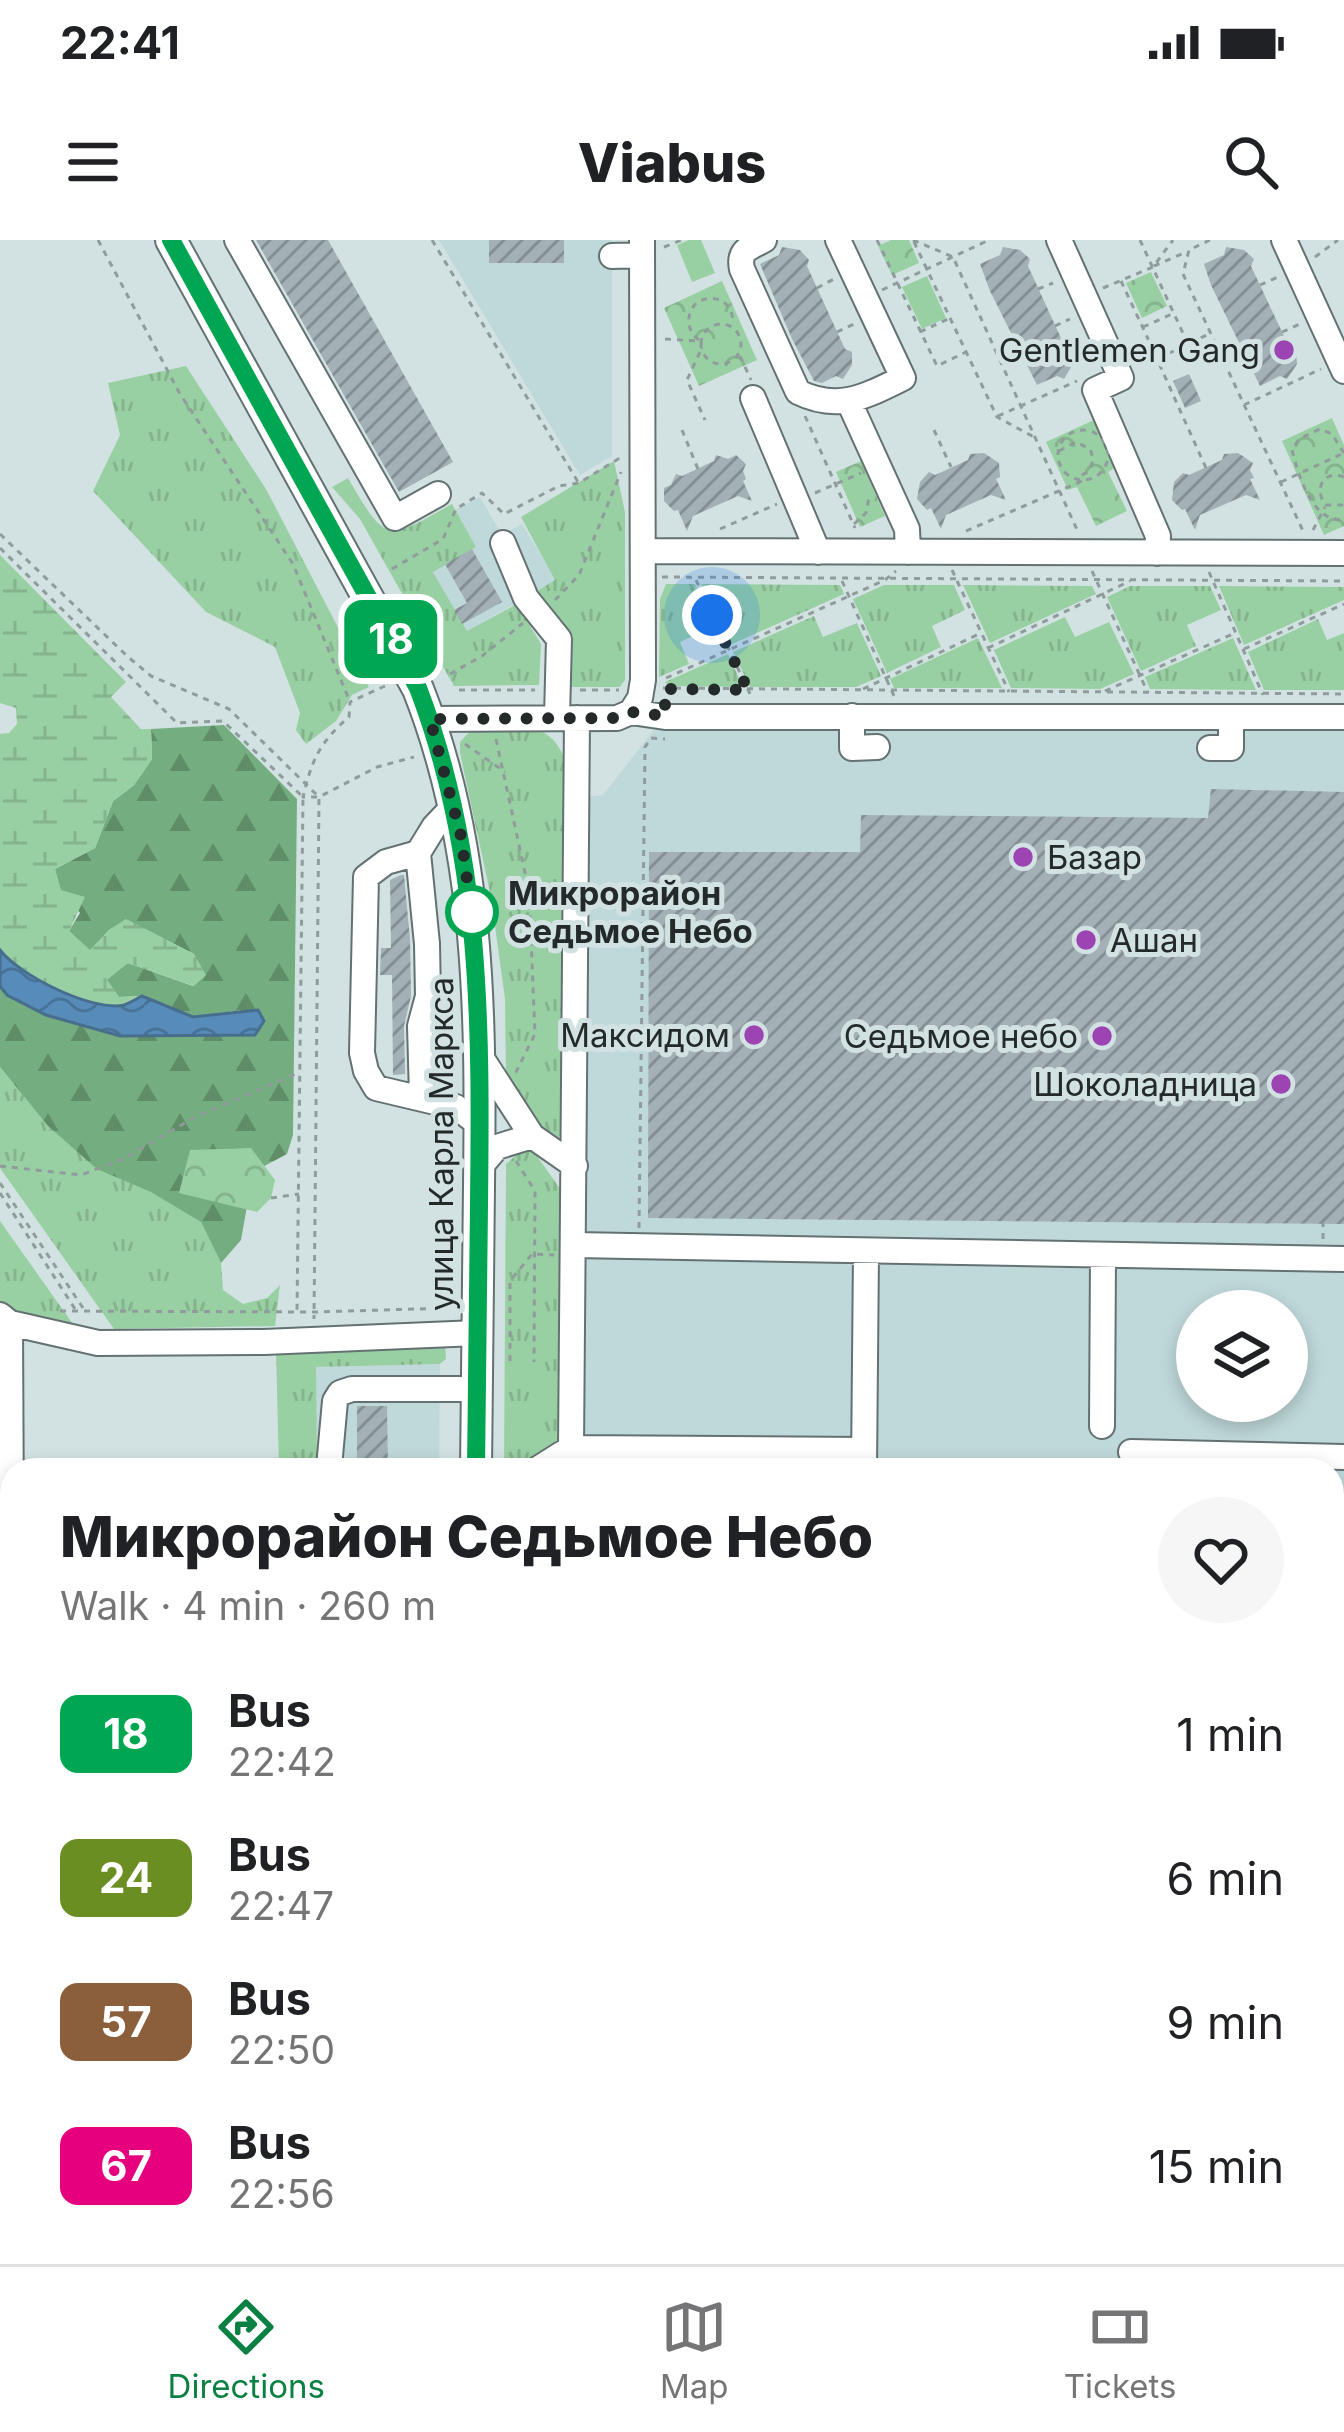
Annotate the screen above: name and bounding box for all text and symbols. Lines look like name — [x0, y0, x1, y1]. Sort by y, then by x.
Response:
text: 22:41 — [60, 15, 180, 70]
icon: menu — [60, 129, 126, 195]
icon: search — [1218, 129, 1284, 195]
text: Viabus — [578, 130, 766, 195]
place label: Gentlemen Gang — [999, 330, 1260, 370]
marker: Gentlemen Gang — [1271, 337, 1297, 363]
your location — [682, 585, 742, 645]
line badge: 18 — [337, 600, 445, 678]
text: 18 — [368, 613, 414, 664]
place label: Базар — [1047, 837, 1142, 877]
marker: Базар — [1010, 844, 1036, 870]
place label: Микрорайон Седьмое Небо — [508, 873, 753, 951]
marker: Микрорайон Седьмое Небо — [447, 887, 497, 937]
place label: Ашан — [1110, 920, 1198, 960]
marker: Ашан — [1073, 927, 1099, 953]
street label: улица Карла Маркса — [421, 977, 461, 1311]
place label: Максидом — [560, 1015, 730, 1055]
place label: Седьмое небо — [844, 1016, 1078, 1056]
marker: Максидом — [741, 1022, 767, 1048]
marker: Седьмое небо — [1089, 1023, 1115, 1049]
place label: Шоколадница — [1033, 1064, 1257, 1104]
marker: Шоколадница — [1268, 1071, 1294, 1097]
map controls — [1176, 1290, 1308, 1422]
button: layers — [1176, 1290, 1308, 1422]
button: heart — [1158, 1497, 1284, 1623]
text: Микрорайон Седьмое Небо — [60, 1502, 873, 1571]
text: Walk · 4 min · 260 m — [60, 1582, 436, 1629]
text: Bus — [228, 1683, 311, 1738]
text: 1 min — [1176, 1707, 1284, 1762]
text: 18 — [103, 1708, 149, 1759]
text: 22:42 — [228, 1738, 336, 1785]
text: Bus — [228, 1827, 311, 1882]
text: 6 min — [1167, 1851, 1284, 1906]
text: 24 — [99, 1852, 153, 1903]
text: 22:47 — [228, 1882, 334, 1929]
text: Bus — [228, 1971, 311, 2026]
text: 9 min — [1167, 1995, 1284, 2050]
text: 57 — [100, 1996, 152, 2047]
text: 22:50 — [228, 2026, 335, 2073]
text: Bus — [228, 2115, 311, 2170]
text: 15 min — [1149, 2139, 1284, 2194]
text: 67 — [100, 2140, 152, 2191]
text: 22:56 — [228, 2170, 335, 2217]
tab: Directions — [168, 2294, 325, 2406]
tab: Map — [660, 2294, 729, 2406]
tab: Tickets — [1064, 2294, 1176, 2406]

